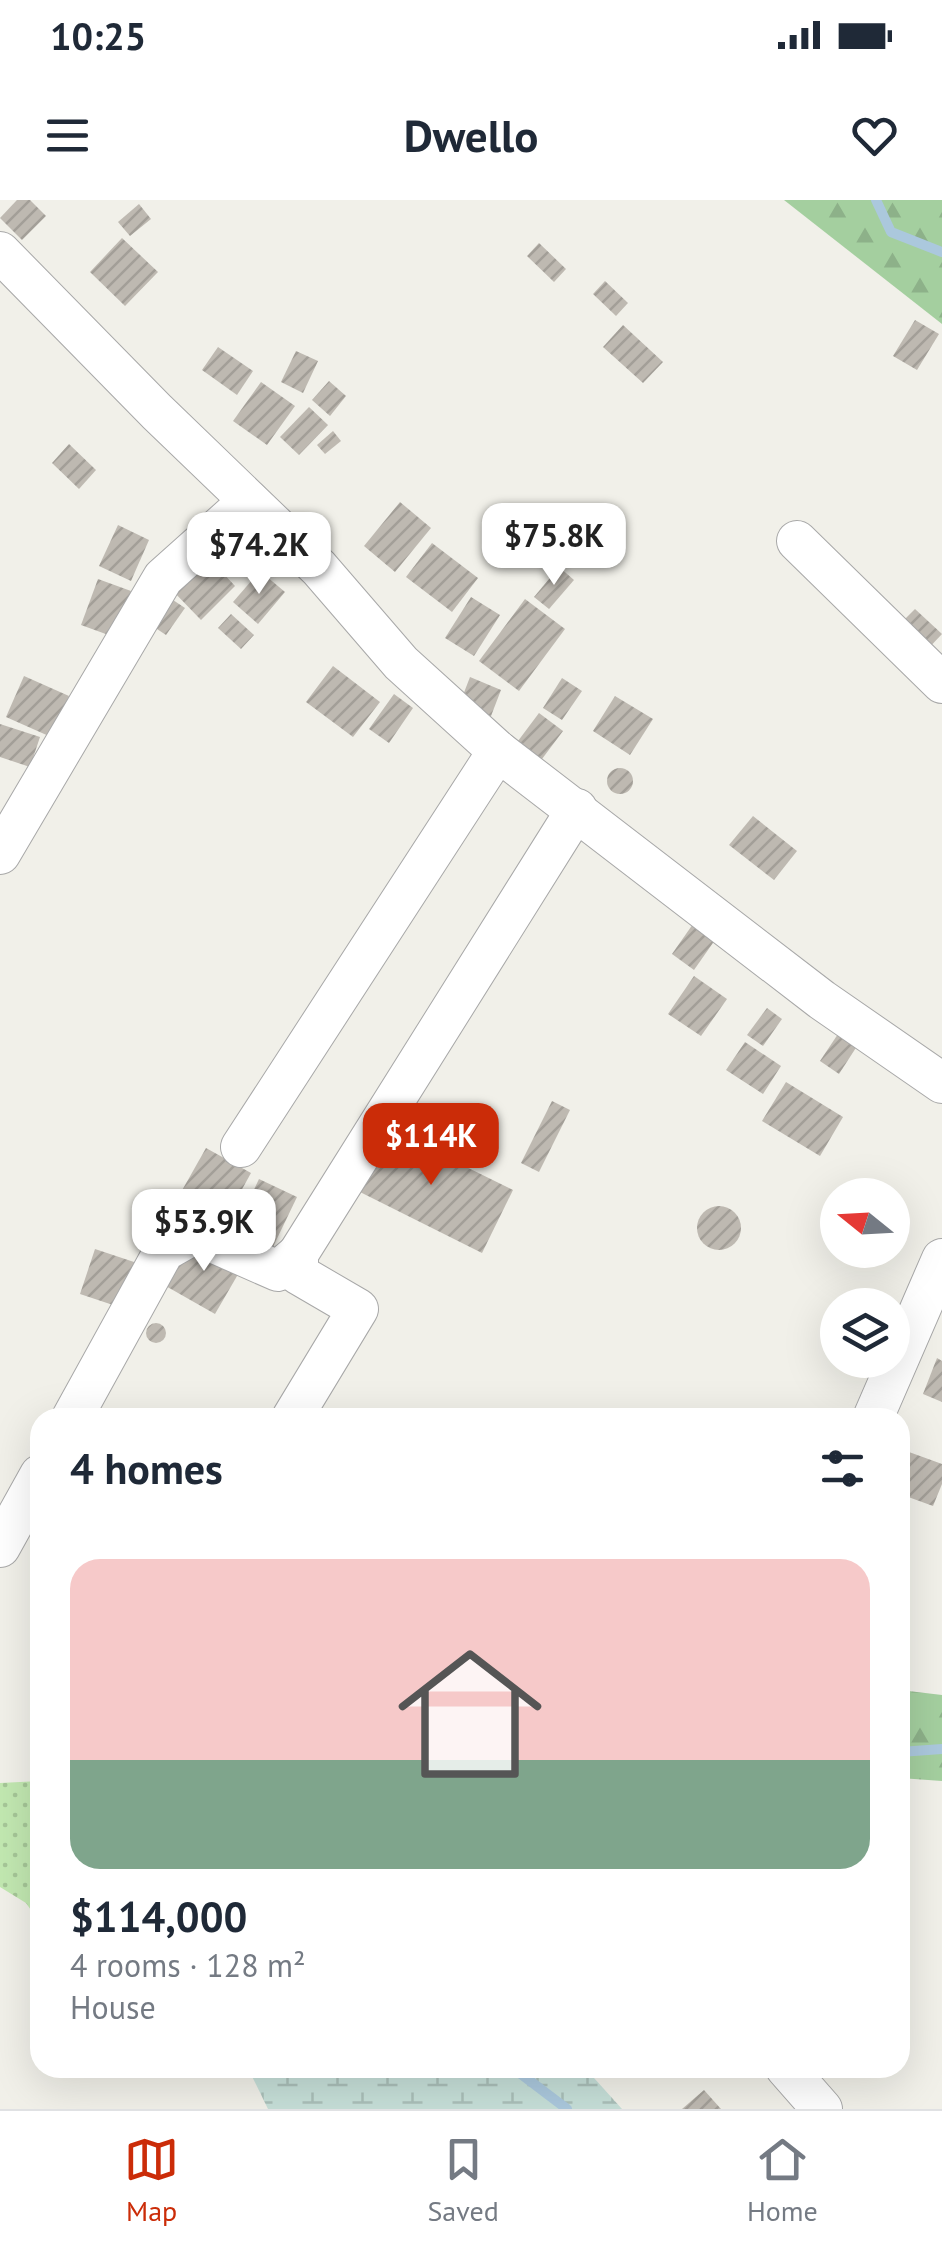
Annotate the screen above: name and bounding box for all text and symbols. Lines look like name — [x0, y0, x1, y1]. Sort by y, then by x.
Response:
text: 10:25 — [50, 11, 146, 60]
text: Dwello — [404, 106, 538, 164]
icon: menu — [40, 108, 95, 163]
icon: heart — [847, 108, 902, 163]
pin: $75.8K — [473, 503, 635, 588]
pin: $74.2K — [178, 512, 340, 597]
text: $75.8K — [504, 514, 604, 556]
text: $74.2K — [209, 523, 309, 565]
pin: $114K — [361, 1103, 501, 1188]
text: $114K — [385, 1114, 477, 1156]
north arrow — [820, 1178, 910, 1268]
map controls — [820, 1178, 910, 1378]
pin: $53.9K — [123, 1189, 285, 1274]
text: $53.9K — [154, 1200, 254, 1242]
button: layers — [820, 1288, 910, 1378]
text: 4 homes — [70, 1441, 223, 1496]
icon: filters — [815, 1441, 870, 1496]
icon: home — [380, 1624, 560, 1804]
text: $114,000 — [70, 1889, 247, 1944]
text: 4 rooms · 128 m² — [70, 1944, 306, 1986]
text: House — [70, 1986, 156, 2028]
tab: Map — [124, 2132, 179, 2229]
tab: Saved — [427, 2132, 499, 2229]
tab: Home — [747, 2132, 818, 2229]

